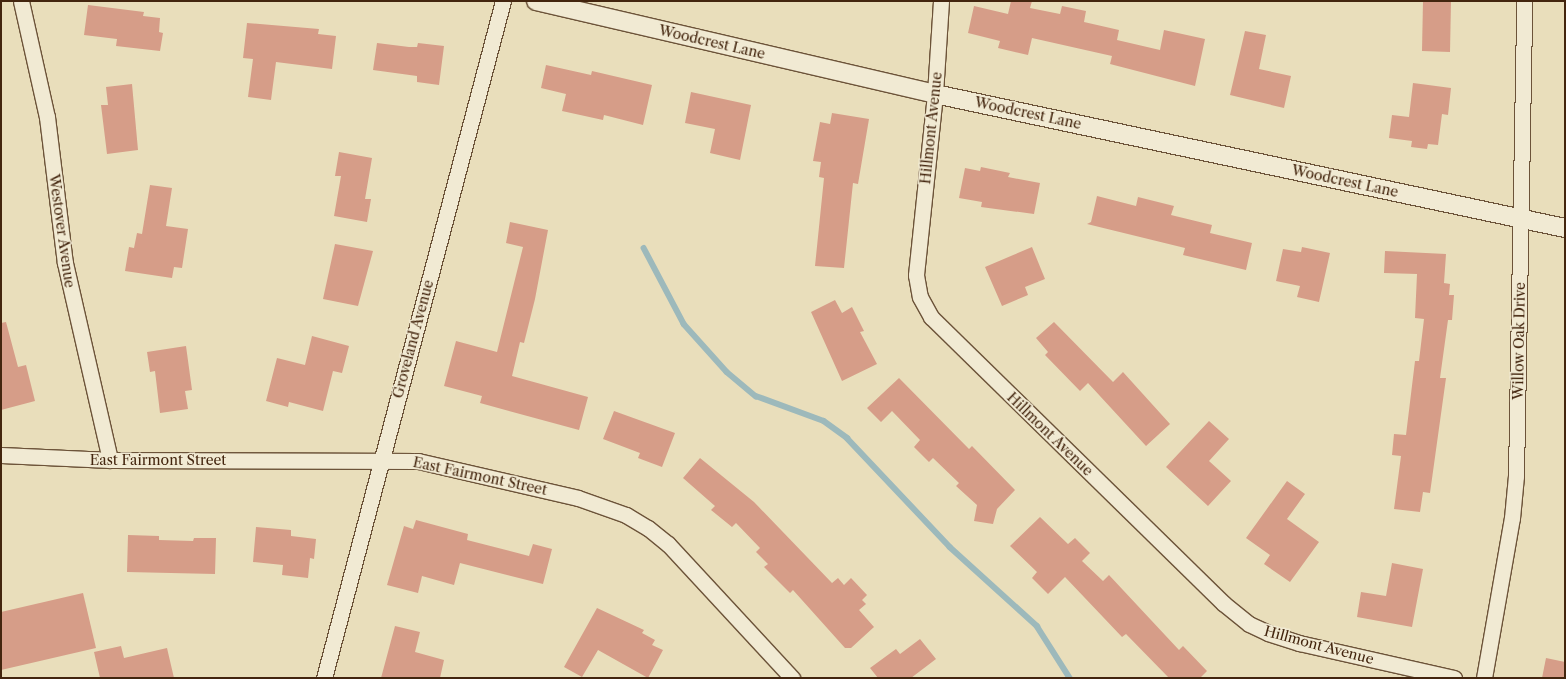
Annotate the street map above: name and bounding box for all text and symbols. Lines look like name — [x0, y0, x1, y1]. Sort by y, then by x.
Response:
street label: Woodcrest Lane — [657, 22, 767, 62]
street label: Hillmont Avenue — [917, 71, 945, 185]
street label: Woodcrest Lane — [973, 93, 1083, 133]
street label: Woodcrest Lane — [1290, 161, 1400, 201]
street label: Westover Avenue — [46, 173, 78, 289]
street label: Groveland Avenue — [389, 278, 437, 400]
street label: Willow Oak Drive — [1510, 282, 1528, 400]
street label: Hillmont Avenue — [1003, 389, 1097, 479]
street label: East Fairmont Street — [90, 452, 226, 468]
street label: East Fairmont Street — [411, 454, 549, 498]
street label: Hillmont Avenue — [1262, 622, 1376, 668]

